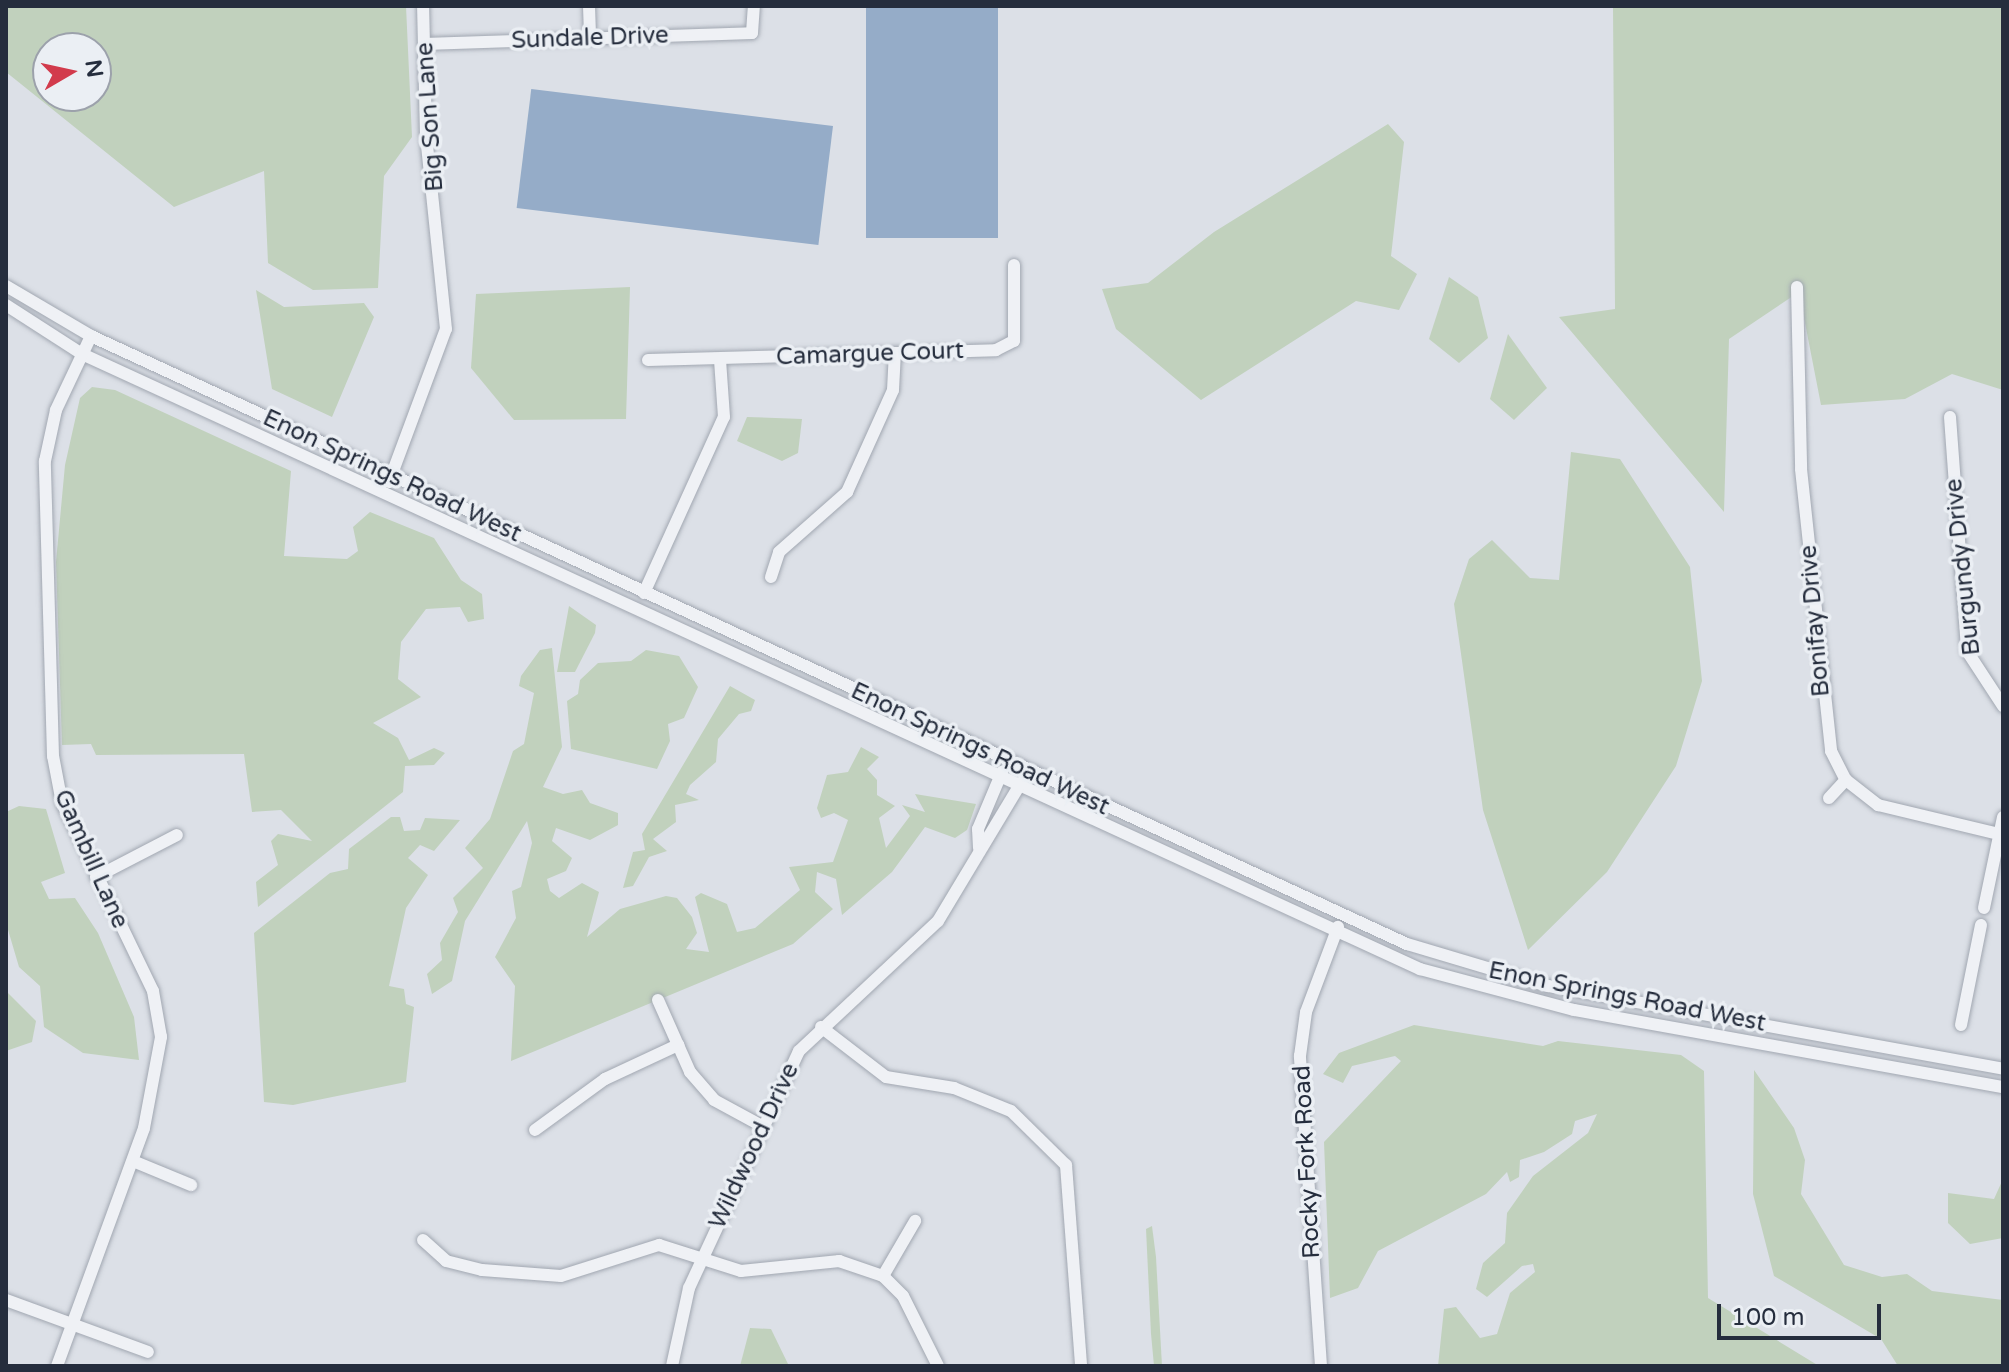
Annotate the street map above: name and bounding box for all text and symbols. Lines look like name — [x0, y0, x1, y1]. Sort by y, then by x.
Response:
street label: Sundale Drive — [511, 21, 669, 55]
north arrow — [32, 32, 112, 112]
street label: Big Son Lane — [410, 41, 450, 193]
text: N — [80, 58, 108, 79]
street label: Camargue Court — [776, 336, 964, 372]
street label: Enon Springs Road West — [258, 403, 526, 549]
street label: Burgundy Drive — [1939, 477, 1987, 657]
street label: Bonifay Drive — [1794, 544, 1836, 698]
street label: Enon Springs Road West — [846, 676, 1114, 822]
street label: Gambill Lane — [48, 785, 134, 933]
street label: Enon Springs Road West — [1486, 956, 1768, 1038]
street label: Wildwood Drive — [703, 1059, 805, 1233]
street label: Rocky Fork Road — [1288, 1065, 1326, 1259]
scale bar — [1721, 1288, 1885, 1338]
text: 100 m — [1731, 1303, 1805, 1332]

